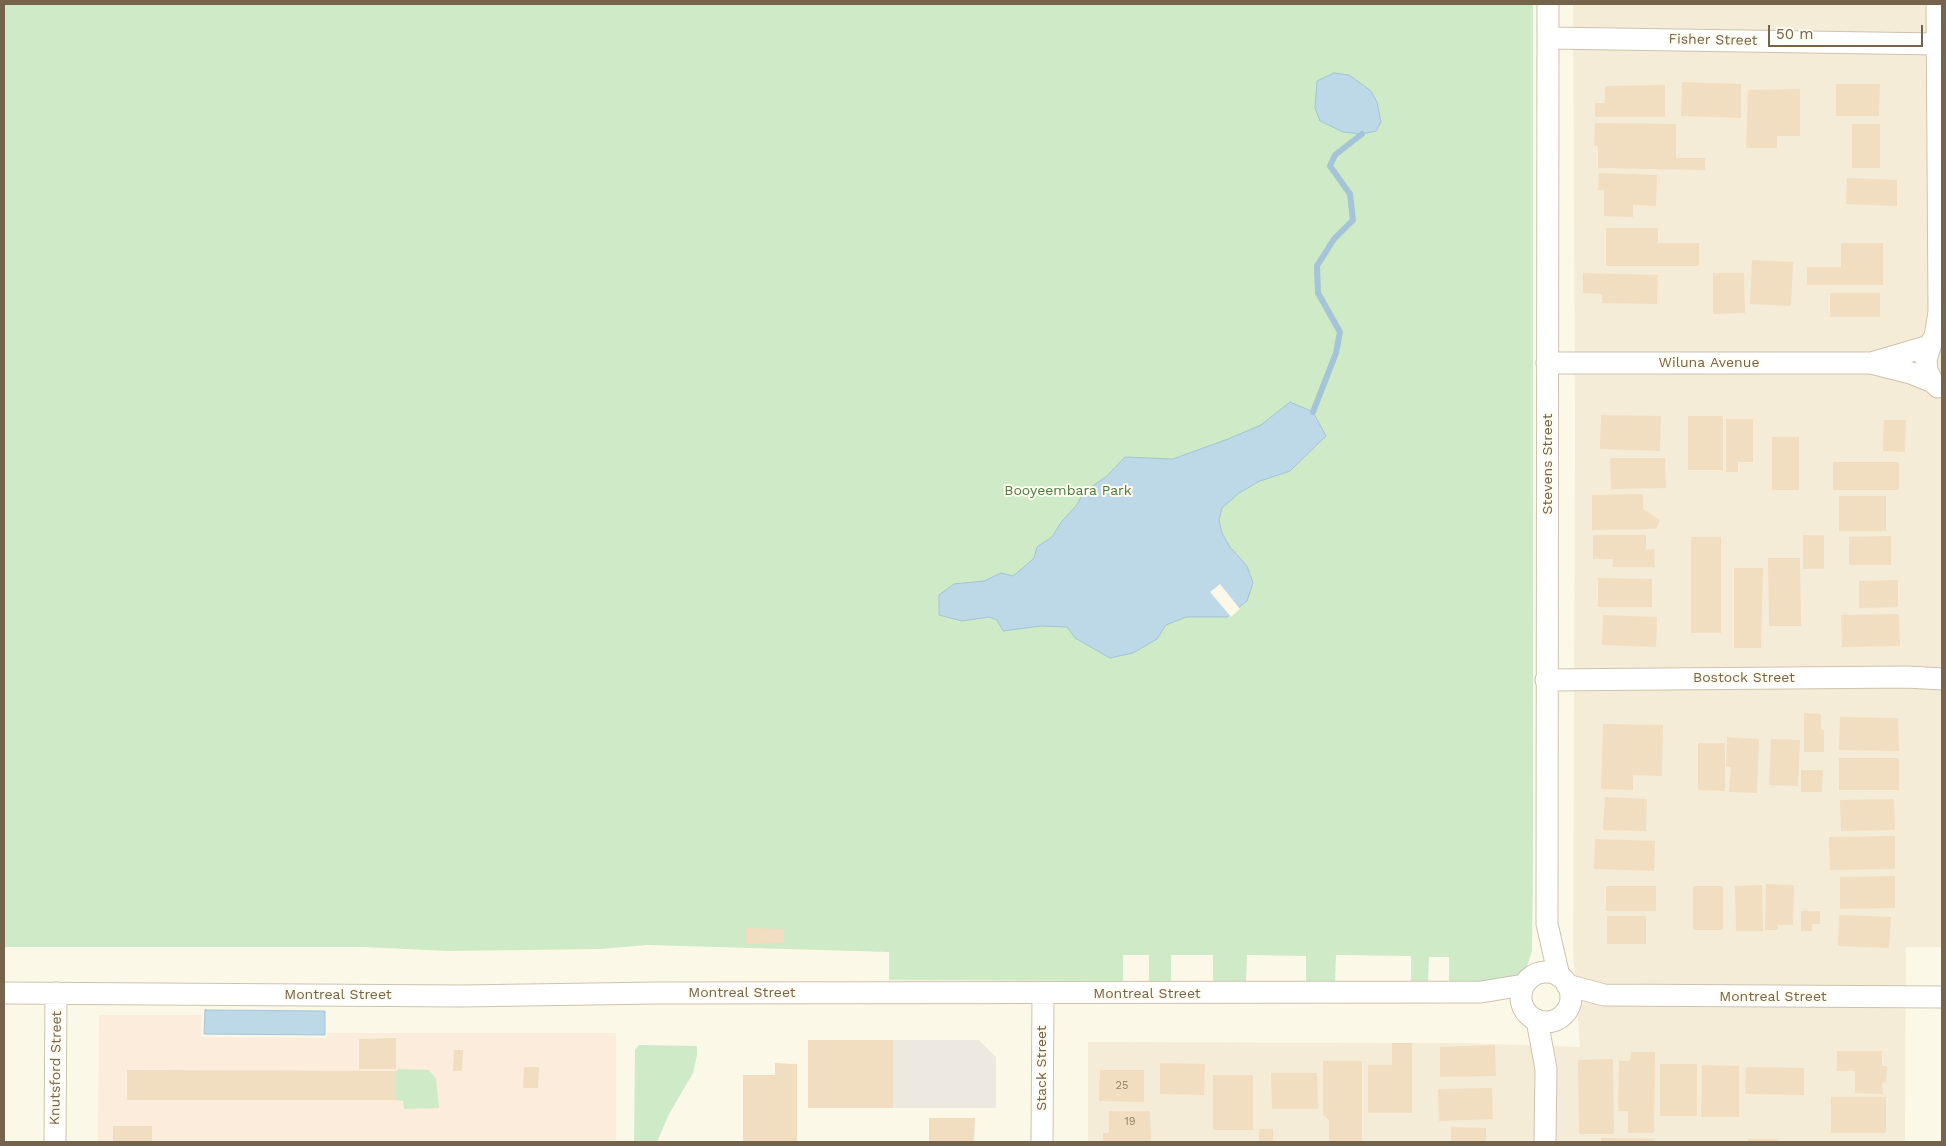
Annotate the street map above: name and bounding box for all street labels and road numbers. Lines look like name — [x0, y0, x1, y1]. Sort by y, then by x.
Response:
street label: Fisher Street — [1668, 31, 1758, 49]
street label: Wiluna Avenue — [1659, 355, 1759, 371]
street label: Stevens Street — [1540, 413, 1556, 515]
street label: Bostock Street — [1693, 670, 1795, 686]
street label: Montreal Street — [688, 985, 796, 1001]
street label: Montreal Street — [1093, 986, 1201, 1002]
street label: Montreal Street — [284, 987, 392, 1003]
street label: Montreal Street — [1719, 989, 1827, 1005]
street label: Knutsford Street — [47, 1011, 65, 1125]
street label: Stack Street — [1034, 1025, 1050, 1111]

